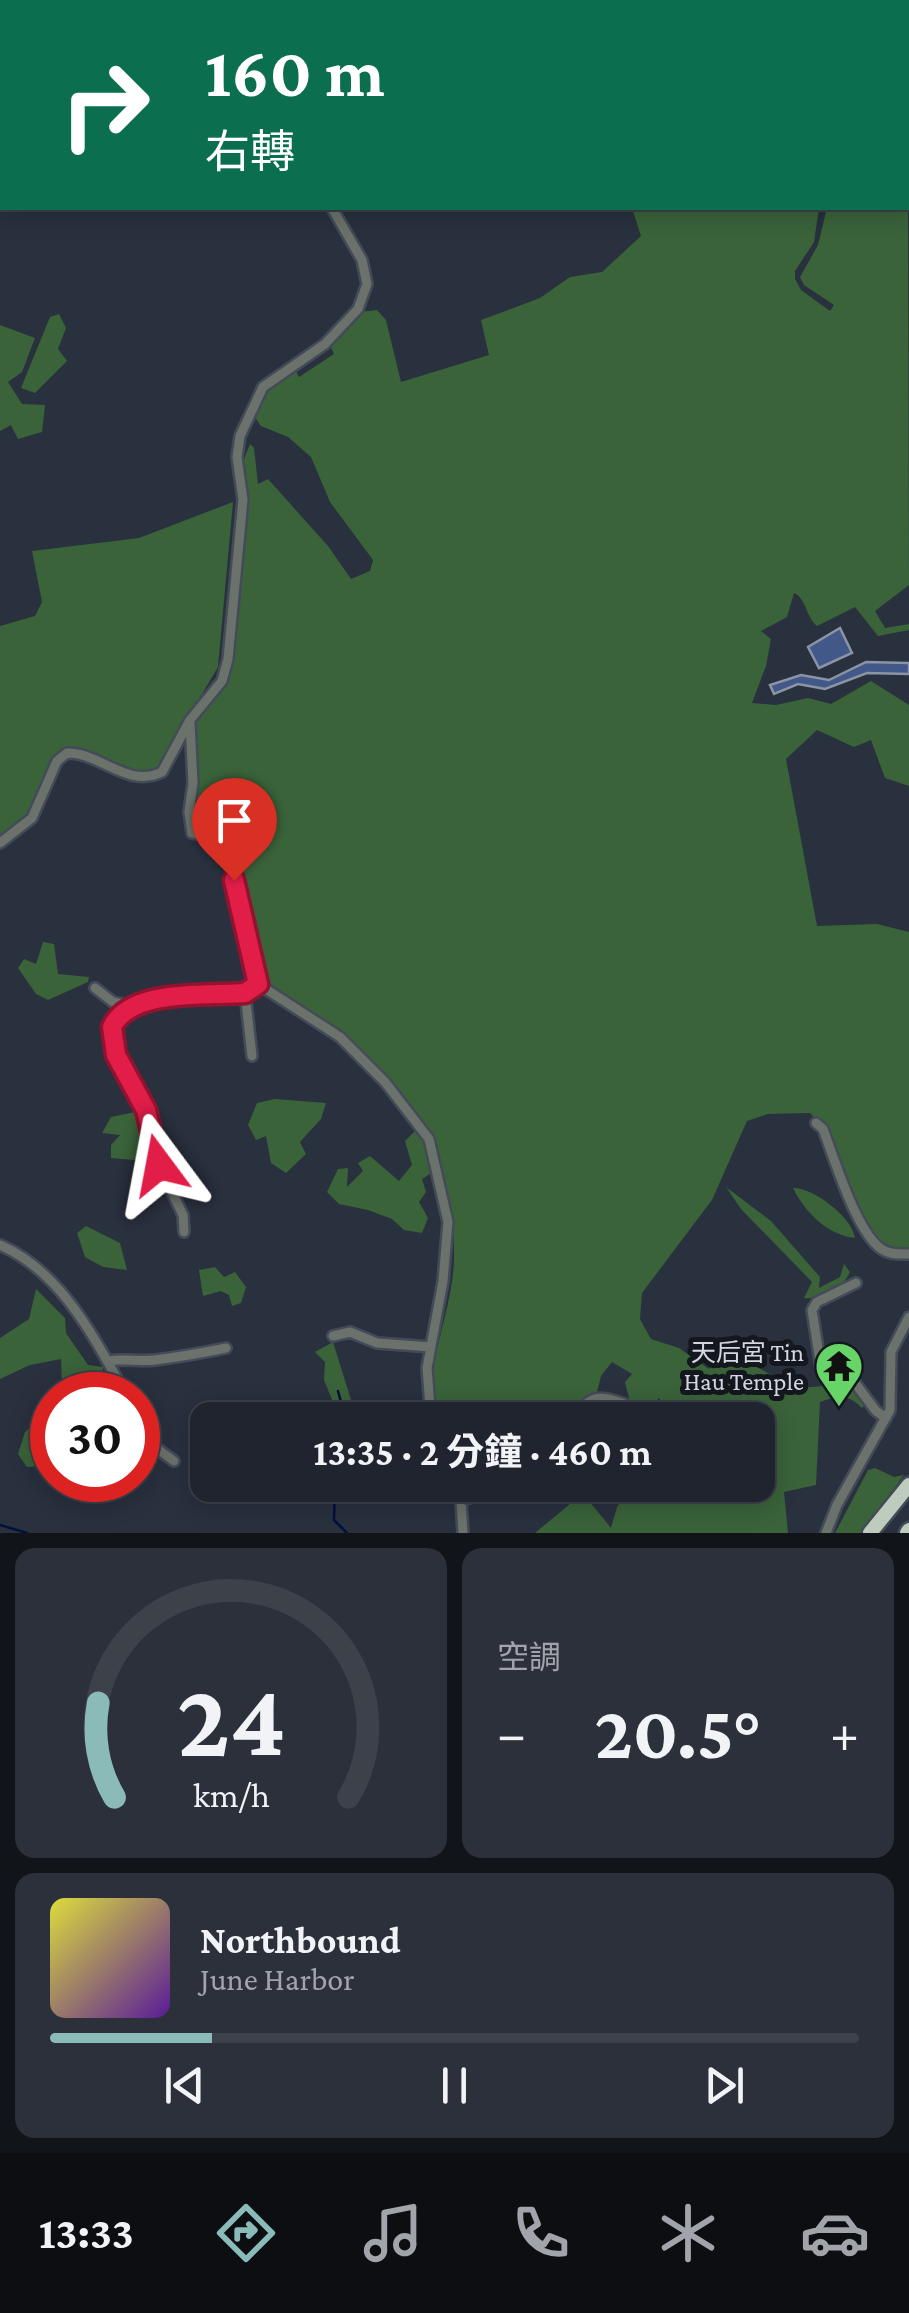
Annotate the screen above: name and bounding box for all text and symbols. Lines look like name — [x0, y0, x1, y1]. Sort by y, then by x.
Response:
text: 160 m — [205, 33, 385, 111]
icon: right — [40, 40, 170, 170]
text: 右轉 — [205, 127, 295, 177]
pin — [192, 778, 277, 881]
icon: arrive — [207, 793, 262, 848]
position arrow — [107, 1113, 211, 1217]
place label: 天后宮 Tin Hau Temple — [684, 1339, 804, 1396]
temple icon: 天后宮 Tin Hau Temple — [813, 1340, 865, 1408]
speed limit sign: 30 — [30, 1372, 160, 1502]
text: 13:35 · 2 分鐘 · 460 m — [313, 1431, 652, 1473]
text: 空調 — [497, 1639, 561, 1675]
text: 24 — [176, 1662, 286, 1777]
text: 20.5° — [594, 1691, 762, 1774]
text: − — [497, 1703, 526, 1764]
text: + — [830, 1703, 859, 1764]
text: km/h — [192, 1775, 270, 1815]
text: Northbound — [200, 1919, 401, 1961]
text: June Harbor — [200, 1961, 355, 1997]
icon: previous — [157, 2058, 212, 2113]
icon: pause — [427, 2058, 482, 2113]
icon: next — [697, 2058, 752, 2113]
icon: directions — [211, 2198, 281, 2268]
icon: music — [358, 2198, 428, 2268]
icon: phone — [506, 2198, 576, 2268]
icon: climate — [653, 2198, 723, 2268]
icon: car — [800, 2198, 870, 2268]
text: 13:33 — [39, 2208, 134, 2258]

